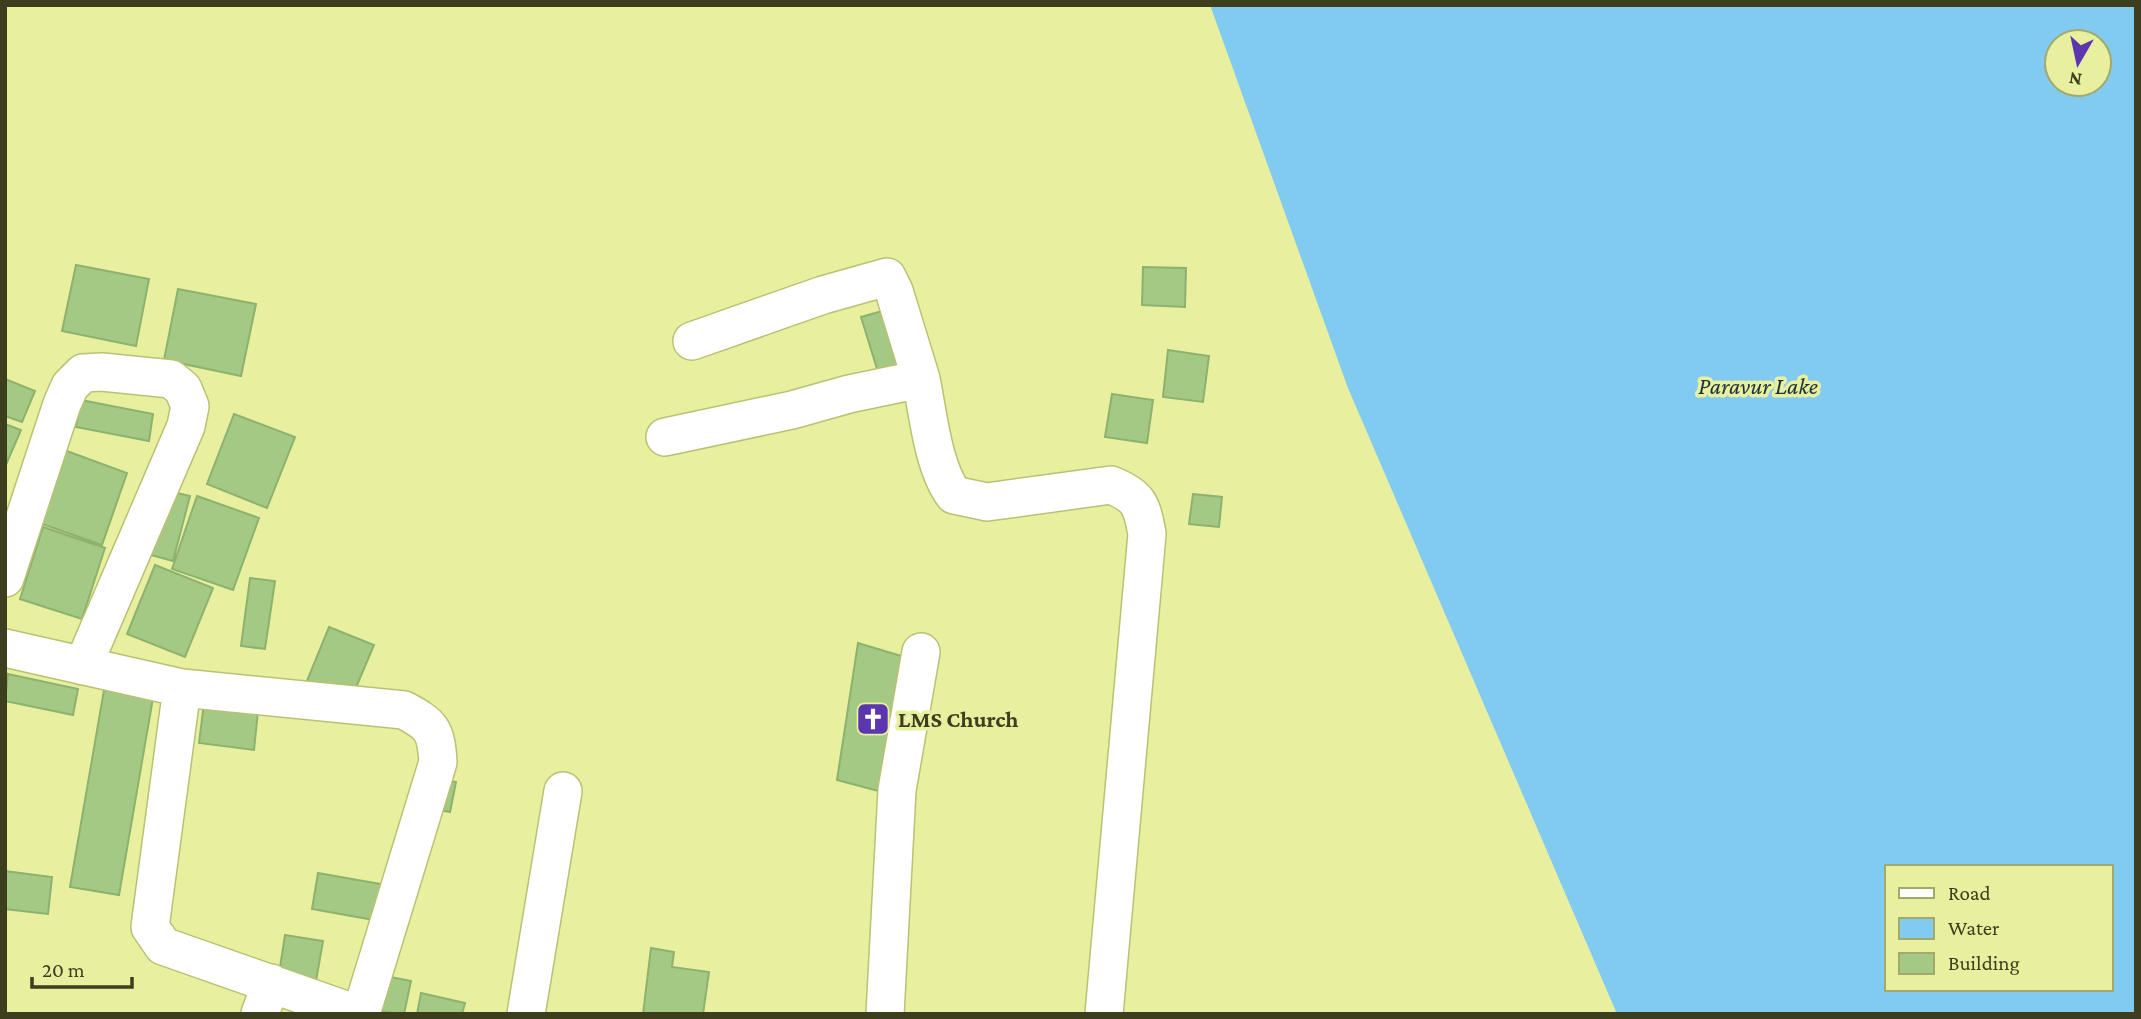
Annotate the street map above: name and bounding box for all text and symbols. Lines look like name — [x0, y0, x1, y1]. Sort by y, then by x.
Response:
north arrow — [2043, 28, 2113, 98]
text: N — [2067, 68, 2083, 91]
water label: Paravur Lake — [1698, 372, 1818, 399]
church icon: LMS Church — [854, 700, 892, 738]
place label: LMS Church — [898, 706, 1019, 732]
legend — [1885, 865, 2113, 991]
text: Road — [1948, 881, 1991, 905]
text: Water — [1948, 916, 2000, 940]
scale bar — [32, 946, 131, 990]
text: Building — [1948, 951, 2020, 975]
text: 20 m — [42, 958, 85, 982]

